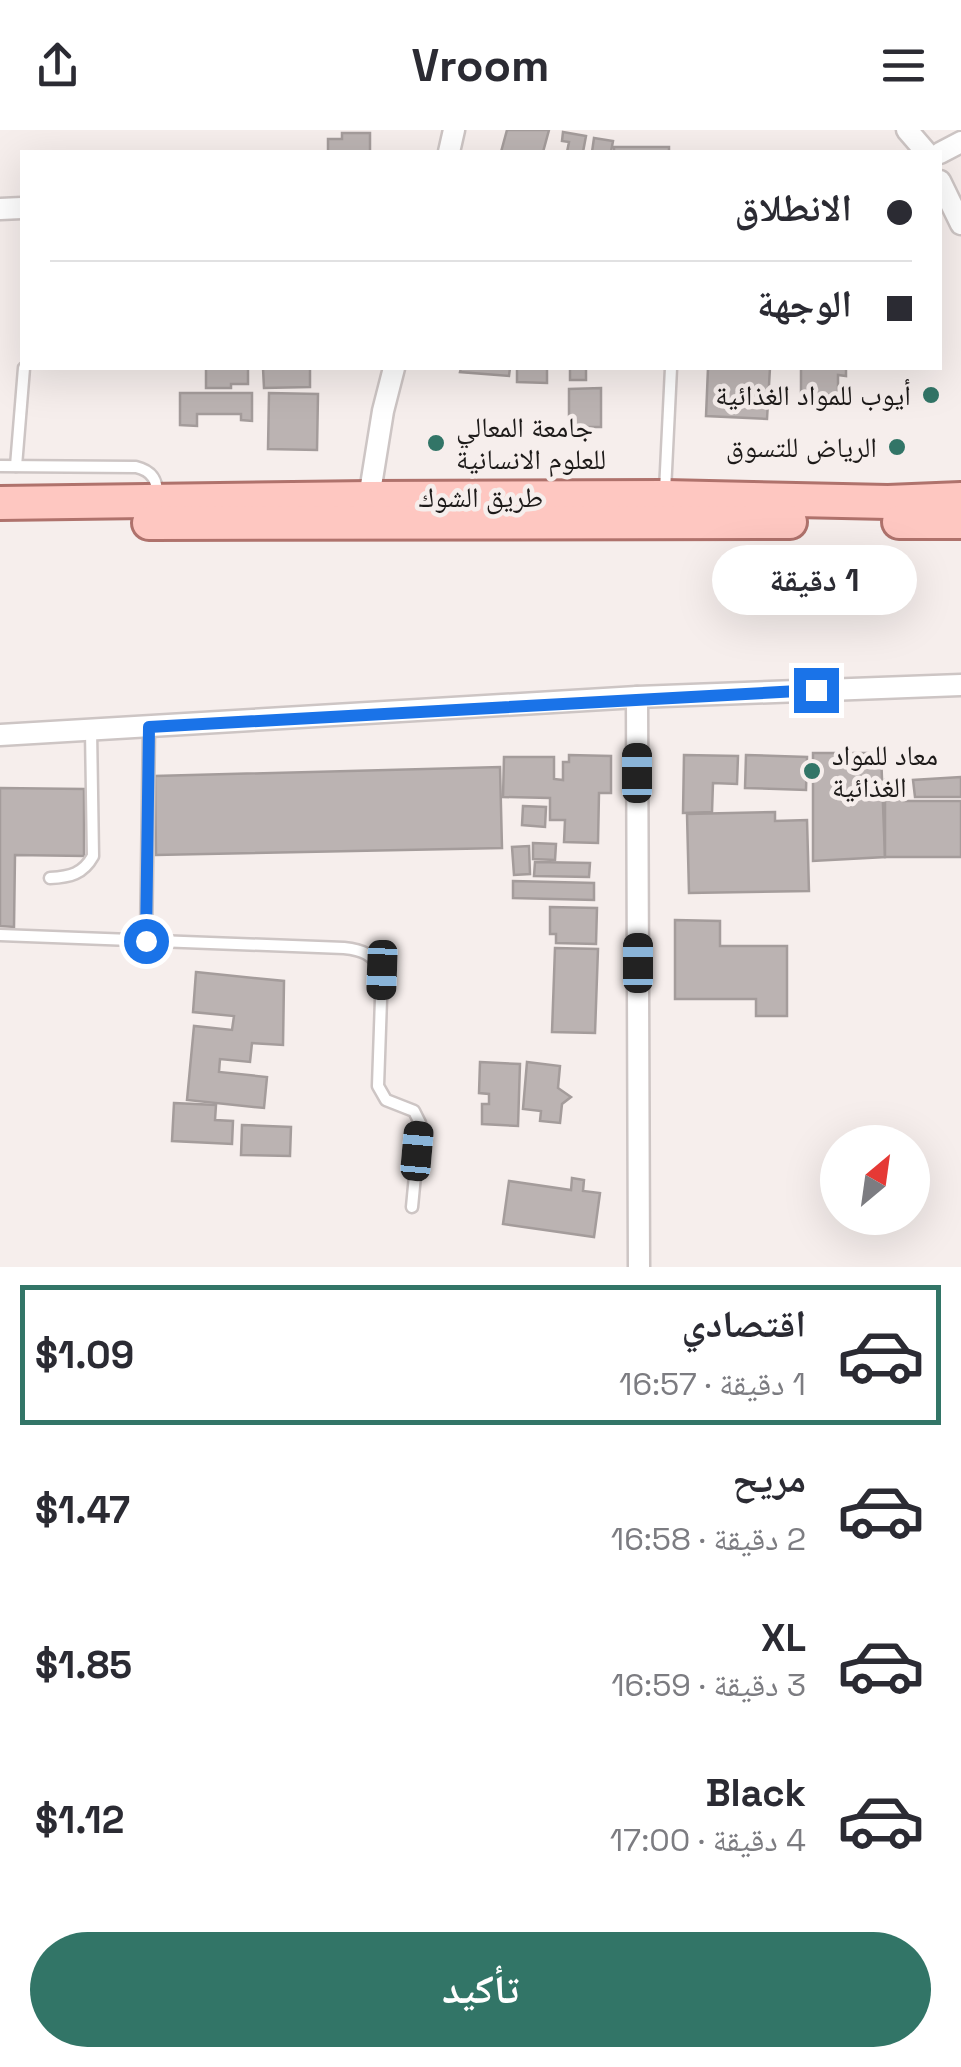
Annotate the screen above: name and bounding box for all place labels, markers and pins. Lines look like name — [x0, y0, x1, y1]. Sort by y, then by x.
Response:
place label: أيوب للمواد الغذائية — [715, 377, 911, 413]
marker: أيوب للمواد الغذائية — [920, 384, 942, 406]
place label: جامعة المعالي للعلوم الانسانية — [456, 409, 606, 478]
place label: الرياض للتسوق — [726, 429, 877, 465]
marker: جامعة المعالي للعلوم الانسانية — [425, 432, 447, 454]
marker: الرياض للتسوق — [886, 436, 908, 458]
place label: معاد للمواد الغذائية — [832, 737, 938, 805]
marker: معاد للمواد الغذائية — [801, 760, 823, 782]

